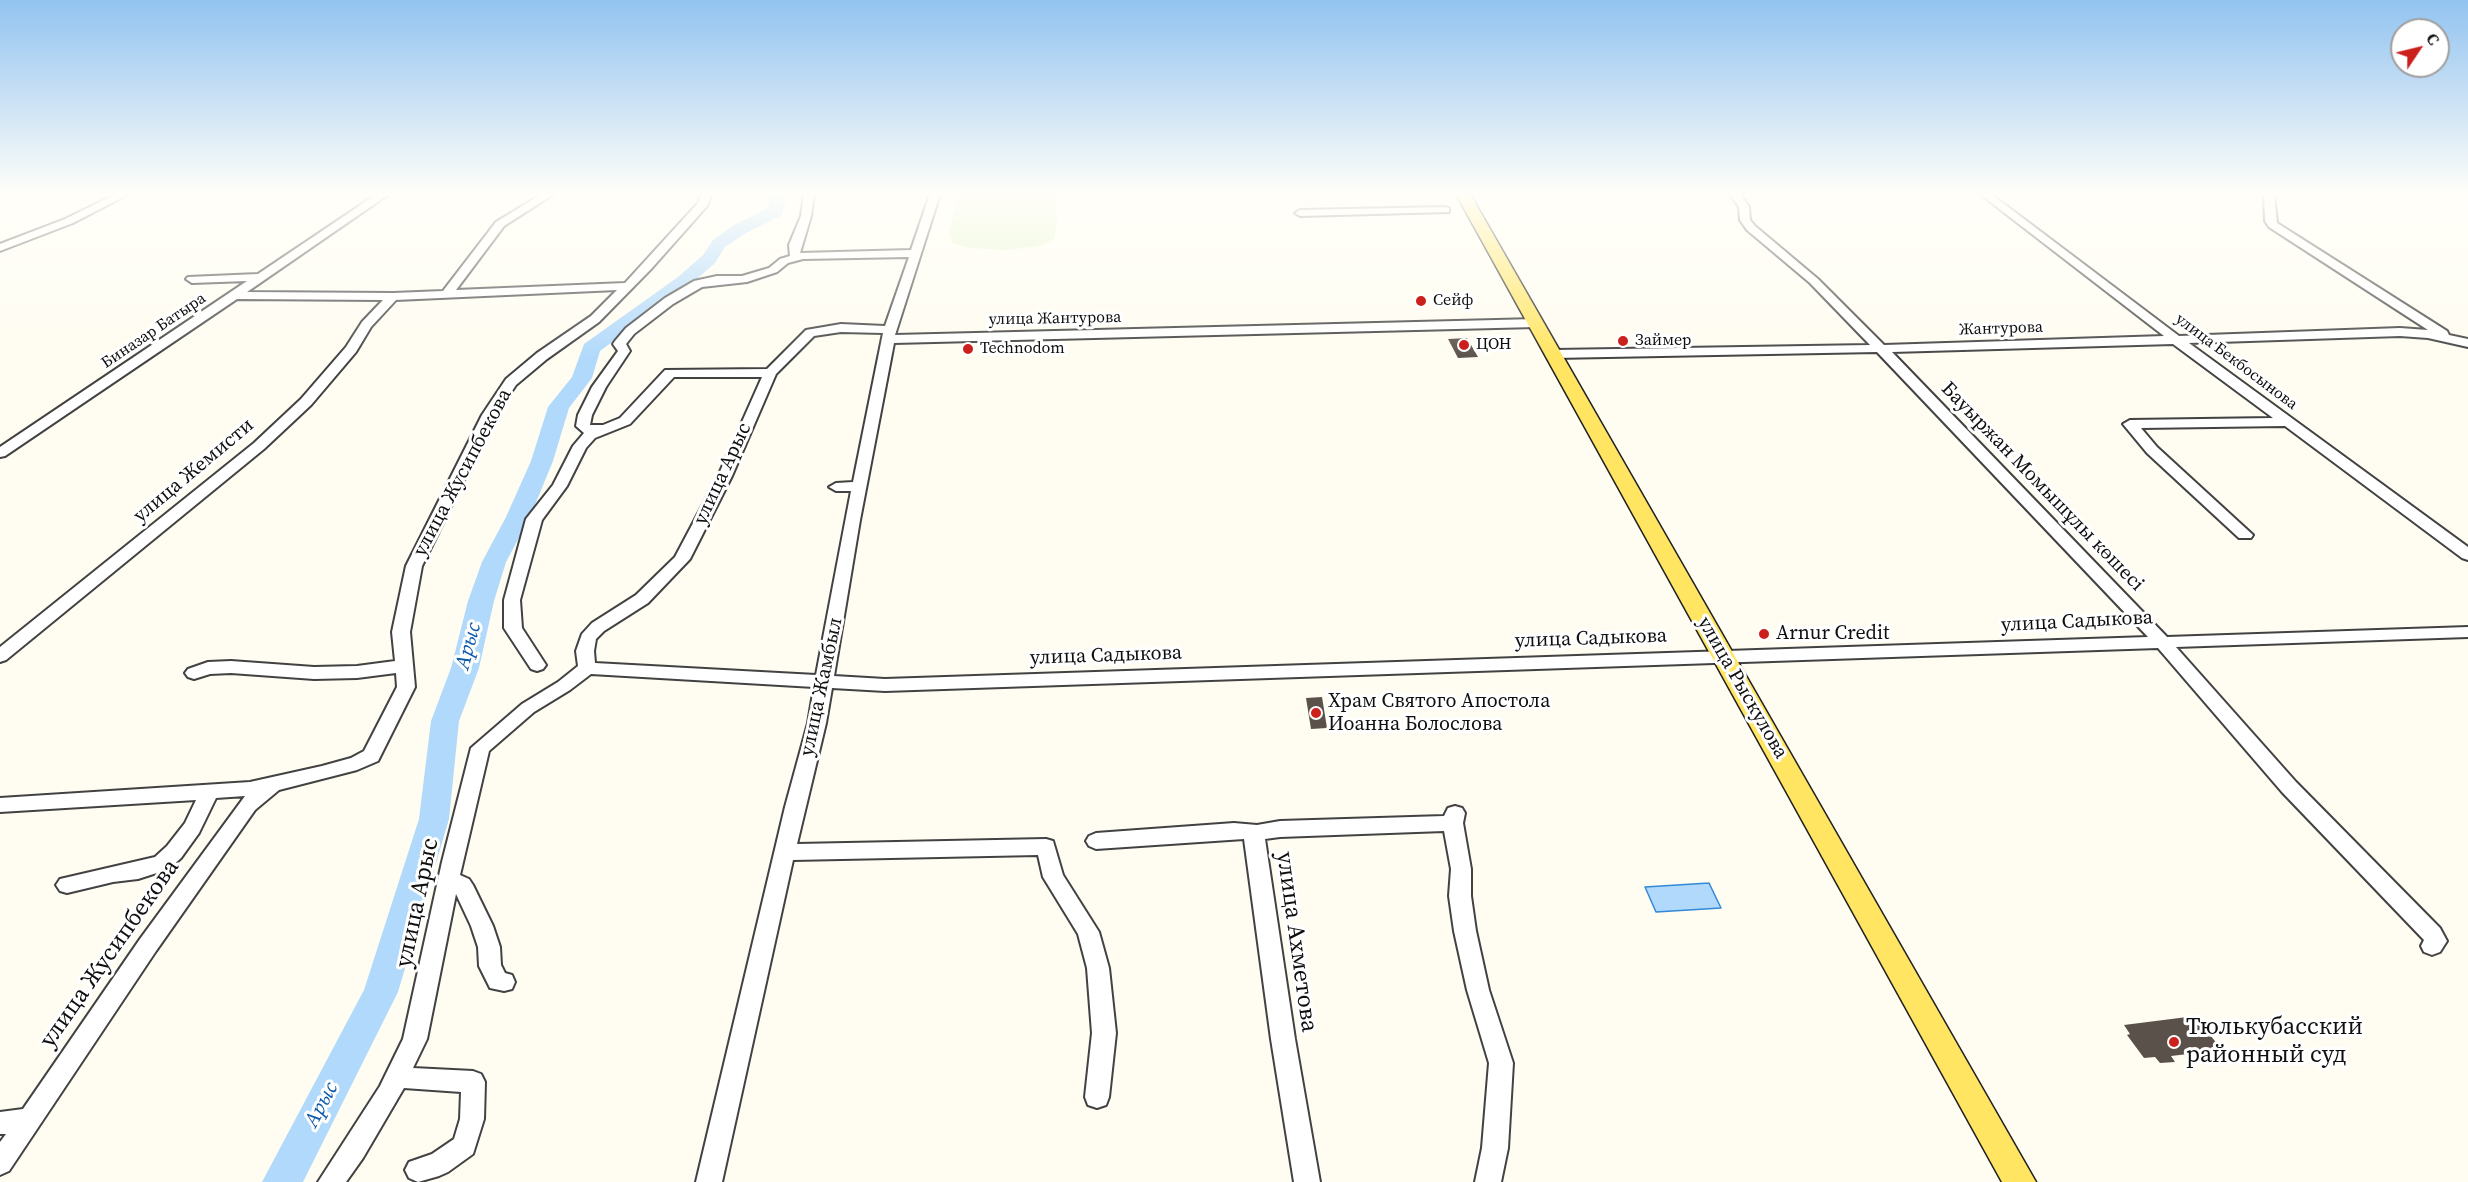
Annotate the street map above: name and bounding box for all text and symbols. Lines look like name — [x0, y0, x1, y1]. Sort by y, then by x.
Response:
north arrow — [2390, 18, 2450, 78]
text: С — [2421, 28, 2445, 49]
street label: Биназар Батыра — [98, 289, 210, 373]
place label: Сейф — [1433, 291, 1473, 311]
marker: Сейф — [1414, 294, 1428, 308]
street label: улица Жантурова — [988, 308, 1122, 330]
street label: улица Бекбосынова — [2171, 310, 2301, 414]
street label: Жантурова — [1959, 318, 2043, 340]
place label: Займер — [1635, 331, 1691, 351]
marker: Займер — [1616, 334, 1630, 348]
place label: ЦОН — [1476, 335, 1511, 355]
marker: ЦОН — [1457, 338, 1471, 352]
place label: Technodom — [980, 339, 1065, 359]
marker: Technodom — [961, 342, 975, 356]
street label: Бауыржан Момышұлы көшесі — [1936, 377, 2148, 597]
street label: улица Жусипбекова — [409, 385, 517, 561]
street label: улица Жемисти — [129, 414, 259, 528]
street label: улица Арыс — [689, 419, 757, 529]
street label: улица Садыкова — [2000, 606, 2154, 638]
street label: улица Рыскулова — [1692, 613, 1792, 763]
street label: улица Жамбыл — [796, 615, 848, 759]
water label: Арыс — [451, 620, 487, 672]
place label: Arnur Credit — [1776, 622, 1889, 646]
street label: улица Садыкова — [1515, 624, 1667, 654]
marker: Arnur Credit — [1757, 627, 1771, 641]
street label: улица Садыкова — [1030, 641, 1182, 671]
place label: Храм Святого Апостола Иоанна Болослова — [1328, 690, 1550, 737]
marker: Храм Святого Апостола Иоанна Болослова — [1309, 706, 1323, 720]
street label: улица Арыс — [390, 836, 446, 970]
street label: улица Ахметова — [1269, 850, 1323, 1034]
street label: улица Жусипбекова — [34, 854, 186, 1054]
place label: Тюлькубасский районный суд — [2186, 1014, 2363, 1070]
marker: Тюлькубасский районный суд — [2167, 1035, 2181, 1049]
water label: Арыс — [300, 1078, 344, 1132]

